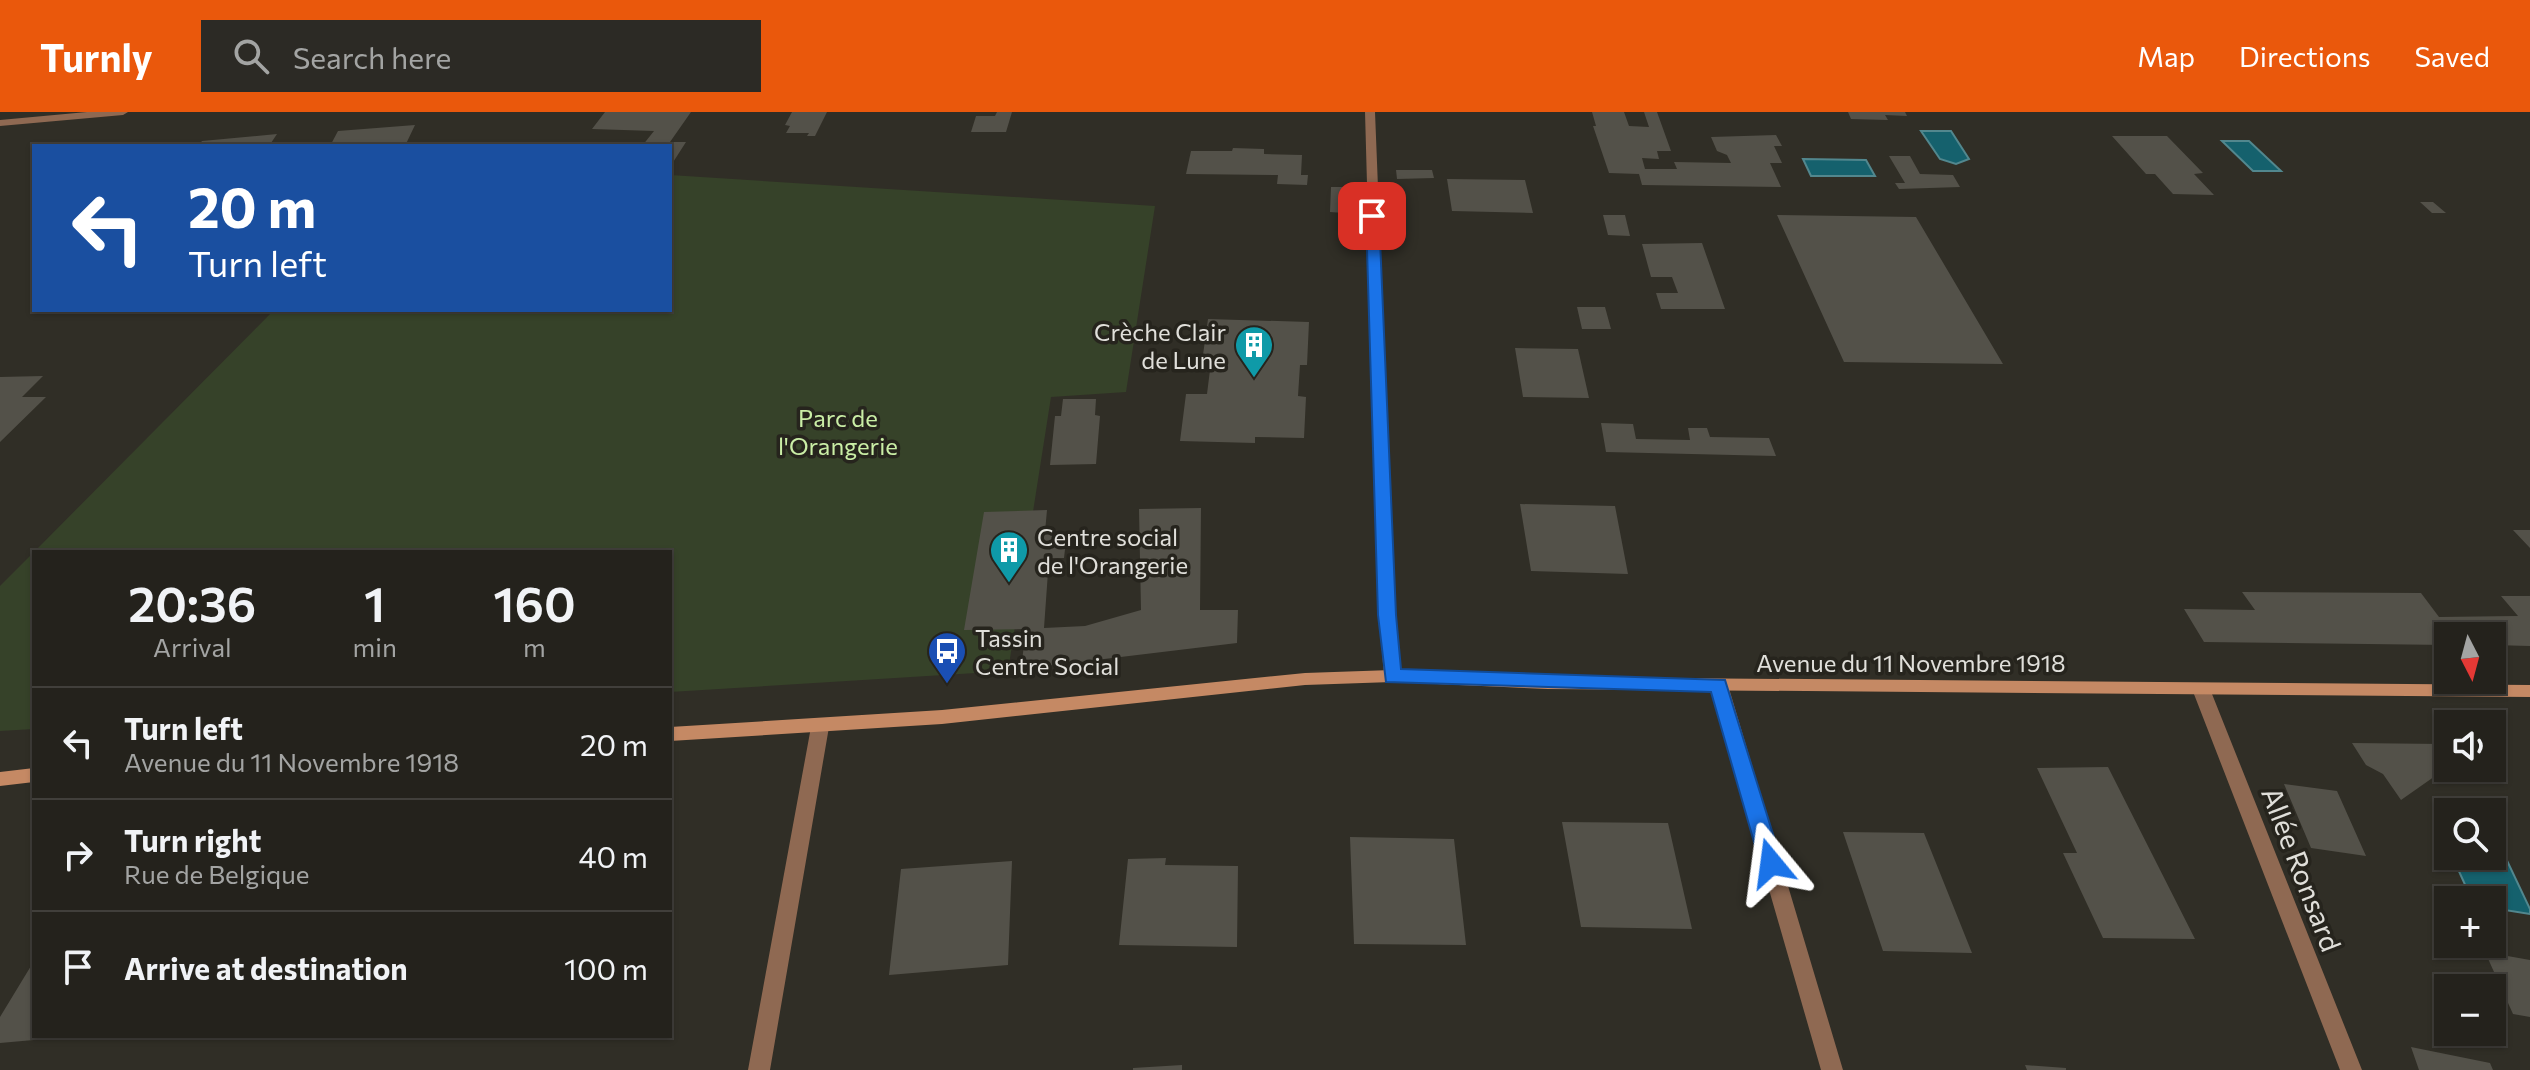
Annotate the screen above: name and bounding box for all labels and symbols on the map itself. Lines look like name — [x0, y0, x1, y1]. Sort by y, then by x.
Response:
pin — [1338, 182, 1406, 250]
place label: Crèche Clair de Lune — [1094, 317, 1226, 374]
building icon: Crèche Clair de Lune — [1233, 324, 1275, 379]
park label: Parc de l'Orangerie — [778, 403, 898, 460]
place label: Centre social de l'Orangerie — [1037, 522, 1188, 579]
building icon: Centre social de l'Orangerie — [988, 529, 1030, 584]
north arrow — [2434, 622, 2506, 694]
place label: Tassin Centre Social — [975, 623, 1119, 680]
bus stop icon: Tassin Centre Social — [926, 630, 968, 685]
street label: Avenue du 11 Novembre 1918 — [1756, 648, 2066, 677]
street label: Allée Ronsard — [2255, 782, 2349, 956]
position arrow — [1729, 821, 1813, 905]

